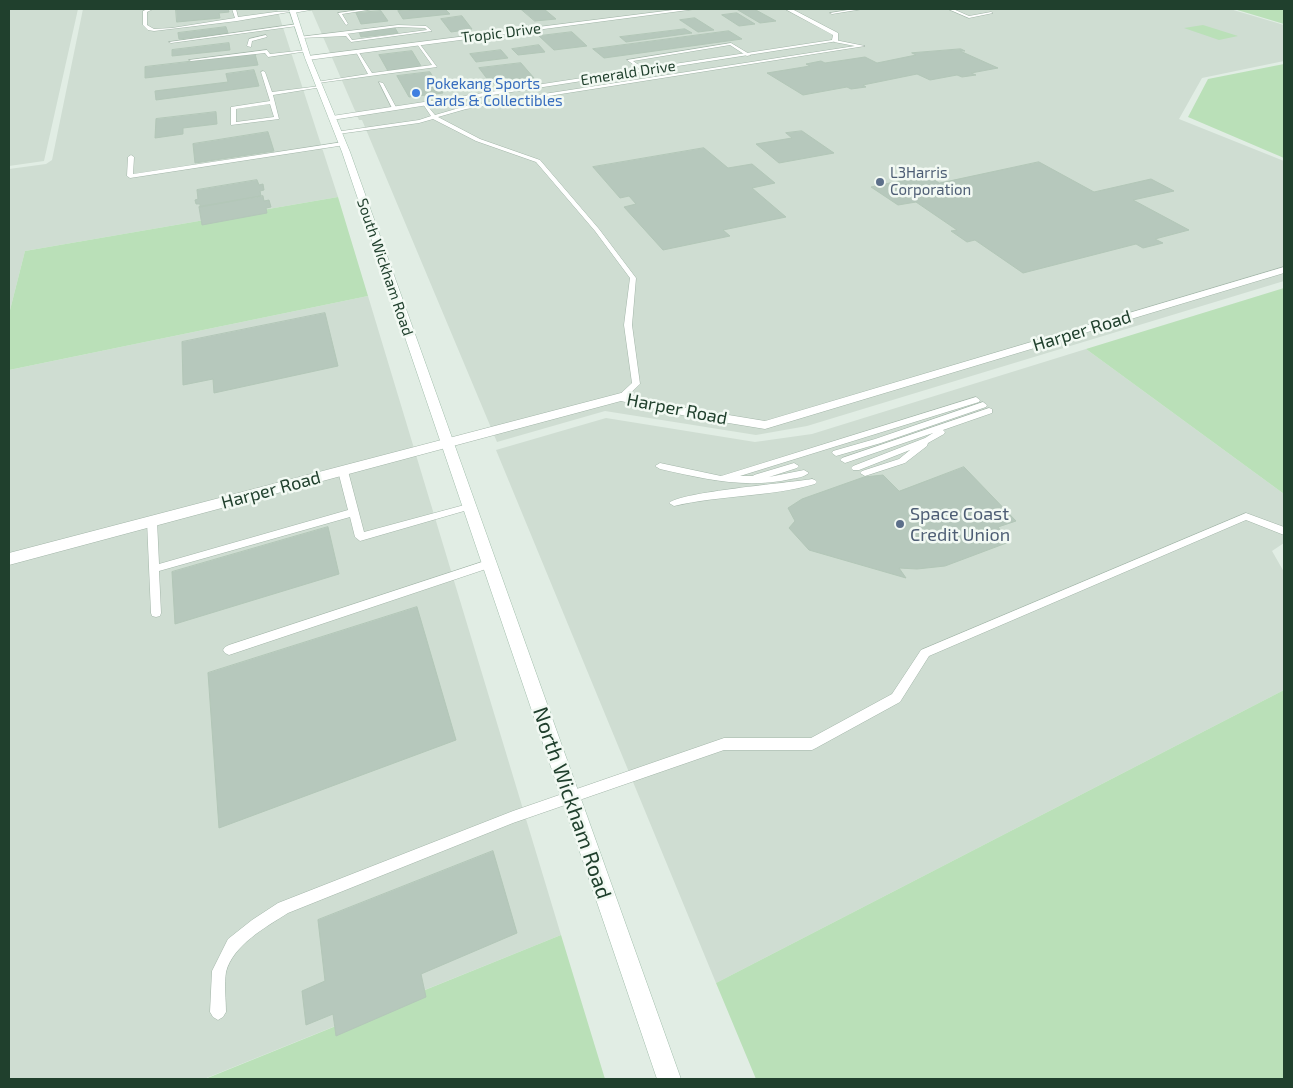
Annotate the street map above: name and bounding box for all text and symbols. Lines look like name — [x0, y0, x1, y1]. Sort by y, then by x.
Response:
street label: Tropic Drive — [460, 19, 542, 47]
street label: Emerald Drive — [579, 57, 677, 89]
place label: Pokekang Sports Cards & Collectibles — [426, 75, 563, 110]
marker: Pokekang Sports Cards & Collectibles — [410, 87, 422, 99]
place label: L3Harris Corporation — [890, 164, 971, 199]
marker: L3Harris Corporation — [874, 176, 886, 188]
street label: South Wickham Road — [353, 196, 417, 338]
street label: Harper Road — [1030, 306, 1134, 356]
street label: Harper Road — [625, 389, 729, 429]
street label: Harper Road — [219, 466, 323, 514]
place label: Space Coast Credit Union — [910, 503, 1010, 546]
marker: Space Coast Credit Union — [894, 518, 906, 530]
street label: North Wickham Road — [527, 704, 617, 902]

